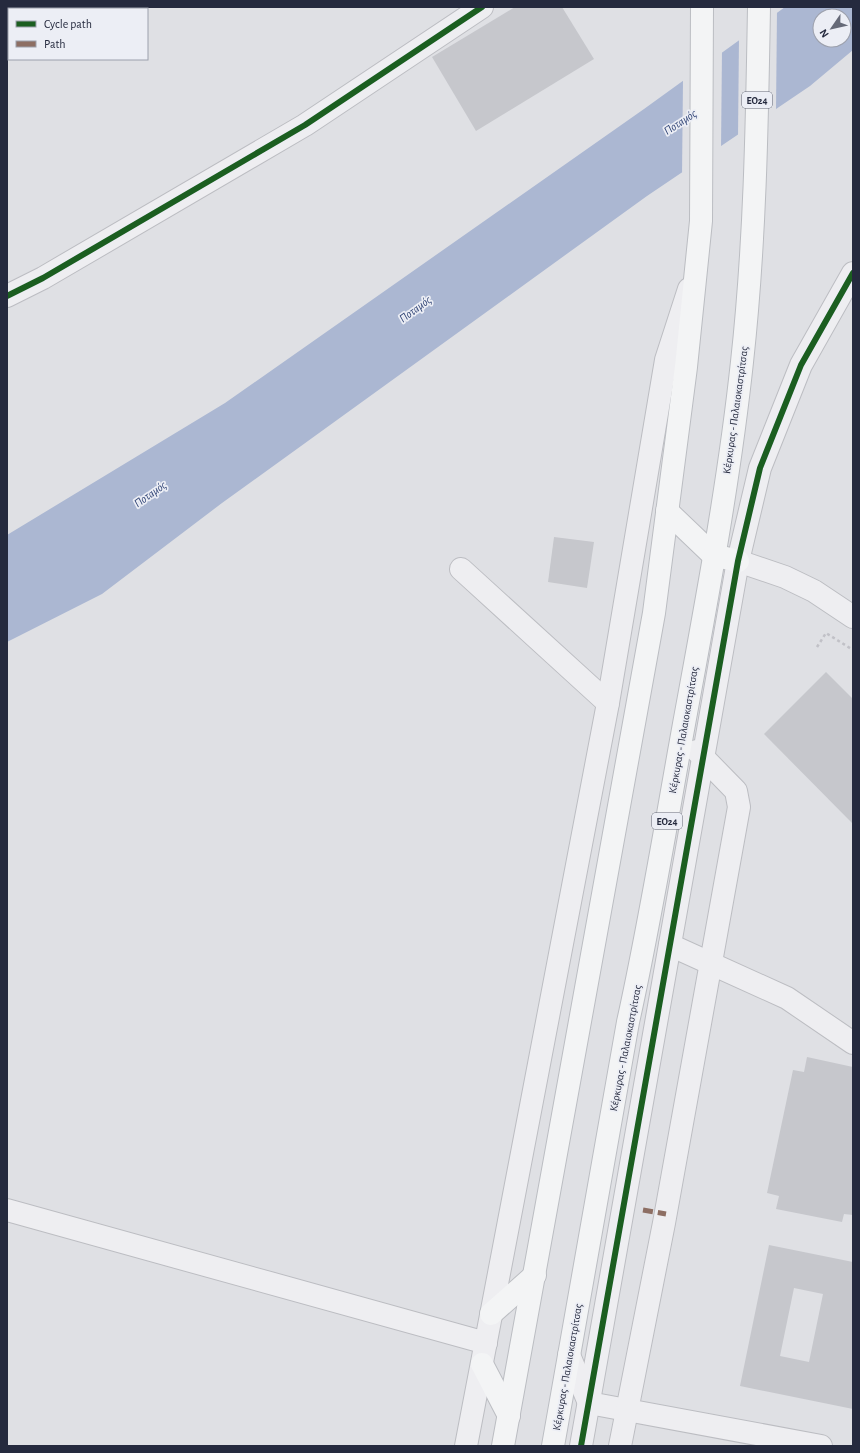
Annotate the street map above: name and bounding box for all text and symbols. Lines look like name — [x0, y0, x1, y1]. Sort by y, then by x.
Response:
legend — [8, 8, 148, 60]
north arrow — [812, 8, 852, 48]
text: Cycle path — [44, 18, 92, 31]
text: N — [817, 27, 831, 40]
text: Path — [44, 38, 66, 50]
road number: ΕΟ24 — [742, 92, 772, 108]
water label: Ποταμός — [662, 107, 700, 138]
water label: Ποταμός — [397, 293, 434, 325]
street label: Κέρκυρας - Παλαιοκαστρίτσας — [721, 346, 750, 474]
water label: Ποταμός — [132, 478, 170, 510]
street label: Κέρκυρας - Παλαιοκαστρίτσας — [667, 666, 700, 794]
road number: ΕΟ24 — [652, 813, 682, 829]
street label: Κέρκυρας - Παλαιοκαστρίτσας — [608, 984, 643, 1112]
street label: Κέρκυρας - Παλαιοκαστρίτσας — [551, 1303, 584, 1431]

